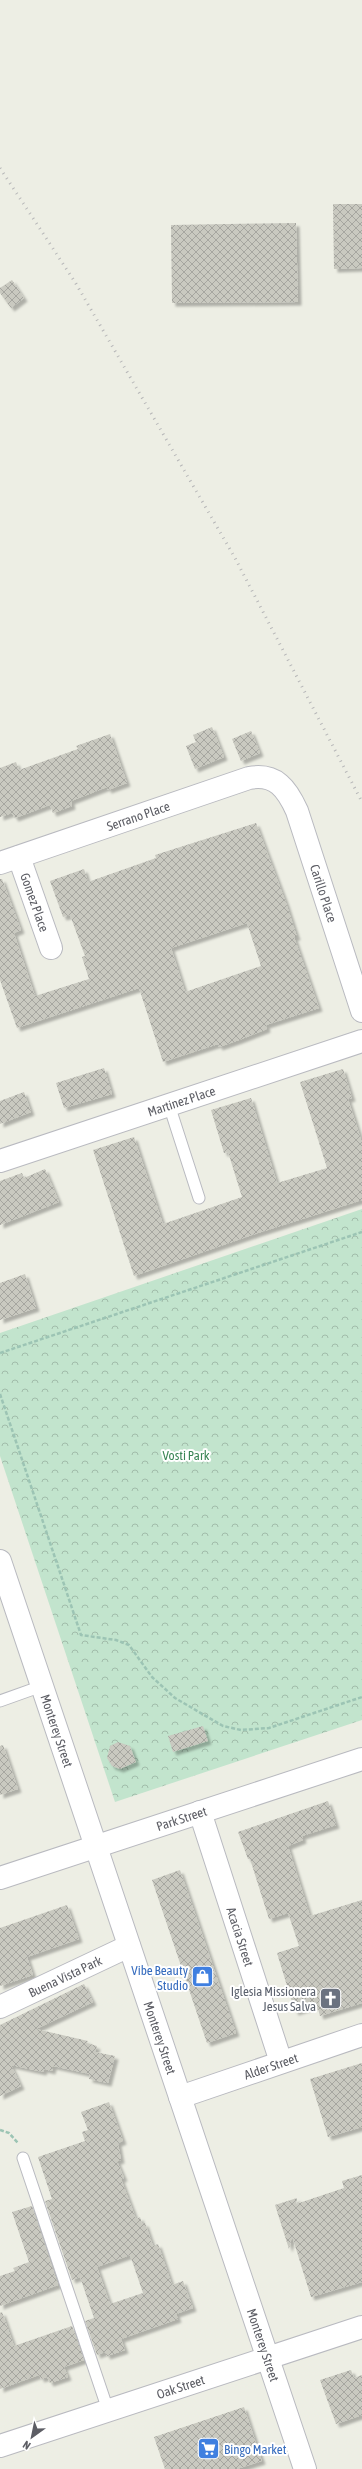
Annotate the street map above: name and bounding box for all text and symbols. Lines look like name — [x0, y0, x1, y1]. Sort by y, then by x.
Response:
street label: Serrano Place — [105, 798, 172, 834]
street label: Carillo Place — [307, 863, 340, 924]
street label: Gomez Place — [18, 871, 52, 934]
street label: Martinez Place — [145, 1083, 217, 1119]
park label: Vosti Park — [163, 1448, 210, 1463]
street label: Monterey Street — [38, 1692, 76, 1769]
street label: Park Street — [154, 1803, 209, 1834]
street label: Acacia Street — [224, 1905, 257, 1968]
street label: Buena Vista Park — [26, 1952, 105, 2000]
place label: Vibe Beauty Studio — [131, 1963, 189, 1993]
shop icon: Vibe Beauty Studio — [190, 1964, 216, 1990]
place label: Iglesia Missionera Jesus Salva — [231, 1984, 316, 2014]
church icon: Iglesia Missionera Jesus Salva — [318, 1985, 344, 2011]
street label: Monterey Street — [141, 1999, 179, 2076]
street label: Alder Street — [242, 2050, 300, 2082]
street label: Monterey Street — [244, 2307, 283, 2384]
street label: Oak Street — [155, 2372, 207, 2402]
north arrow — [12, 2417, 52, 2457]
supermarket icon: Bingo Market — [195, 2436, 221, 2462]
text: N — [21, 2439, 33, 2452]
place label: Bingo Market — [224, 2442, 287, 2457]

